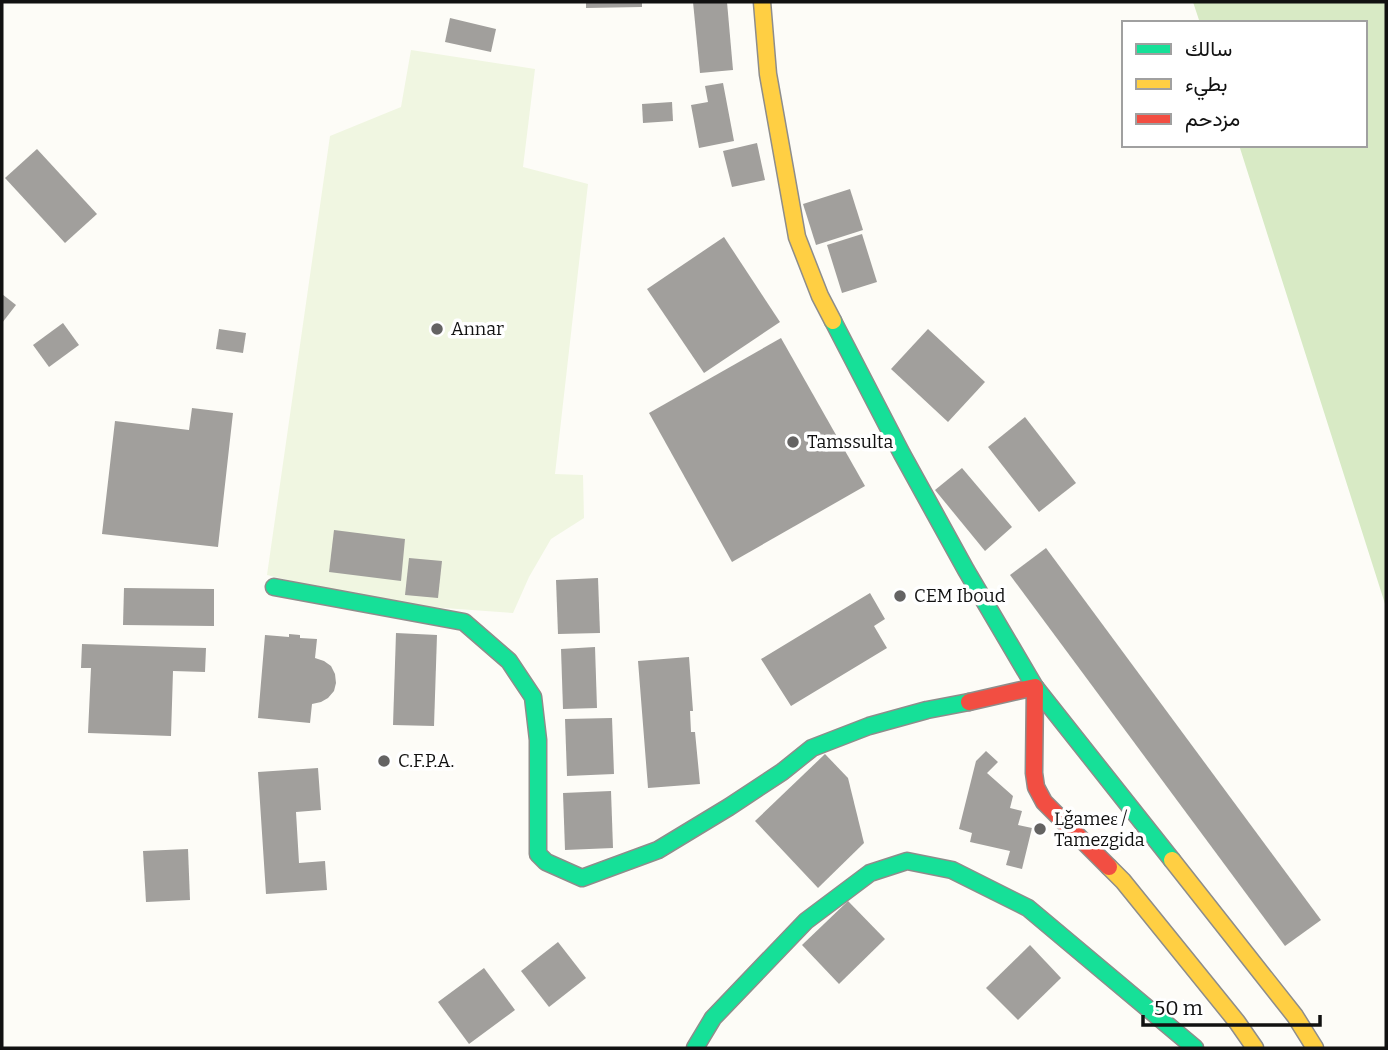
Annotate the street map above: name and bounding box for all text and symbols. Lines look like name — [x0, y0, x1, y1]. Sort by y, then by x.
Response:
legend — [1122, 21, 1367, 147]
text: سالك — [1185, 36, 1232, 62]
text: بطيء — [1185, 71, 1228, 101]
text: مزدحم — [1185, 106, 1240, 133]
place label: Annar — [451, 318, 504, 340]
marker: Annar — [429, 321, 445, 337]
place label: Tamssulta — [807, 431, 893, 453]
marker: Tamssulta — [785, 434, 801, 450]
place label: CEM Iboud — [914, 585, 1006, 607]
marker: CEM Iboud — [892, 588, 908, 604]
place label: C.F.P.A. — [398, 750, 454, 772]
marker: C.F.P.A. — [376, 753, 392, 769]
place label: Lǧameɛ / Tamezgida — [1054, 808, 1145, 851]
marker: Lǧameɛ / Tamezgida — [1032, 821, 1048, 837]
scale bar — [1143, 984, 1320, 1028]
text: 50 m — [1154, 995, 1203, 1021]

